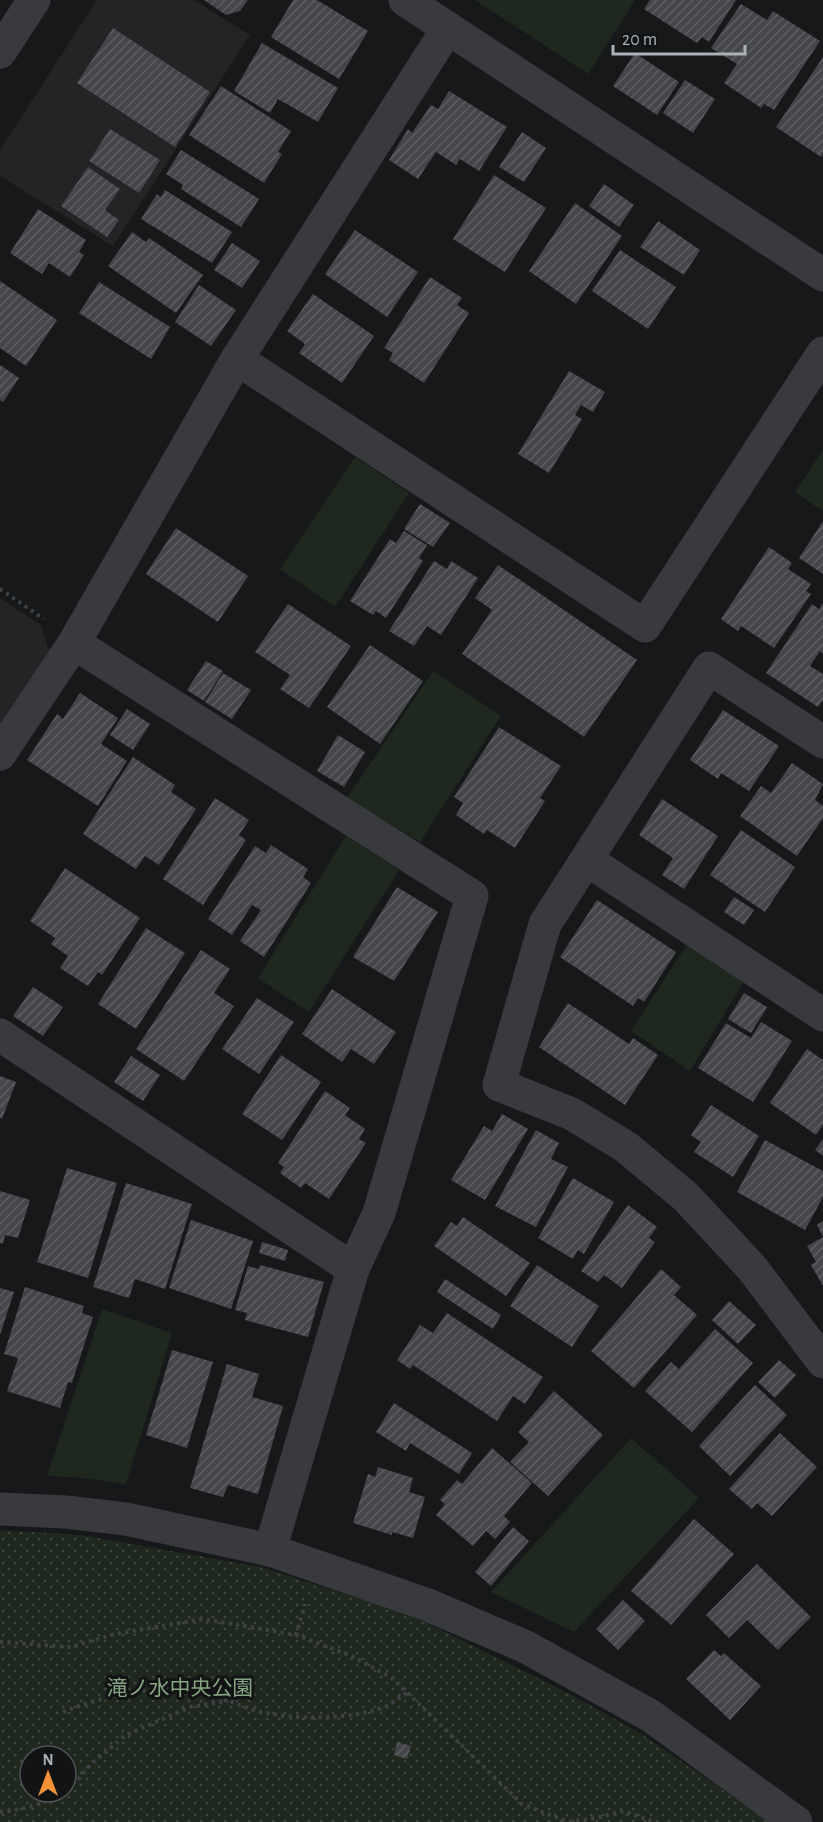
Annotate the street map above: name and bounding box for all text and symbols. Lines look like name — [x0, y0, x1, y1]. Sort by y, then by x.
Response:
scale bar — [613, 18, 745, 56]
text: 20 m — [622, 31, 657, 49]
park label: 滝ノ水中央公園 — [107, 1677, 254, 1699]
north arrow — [18, 1744, 78, 1804]
text: N — [42, 1752, 54, 1768]

